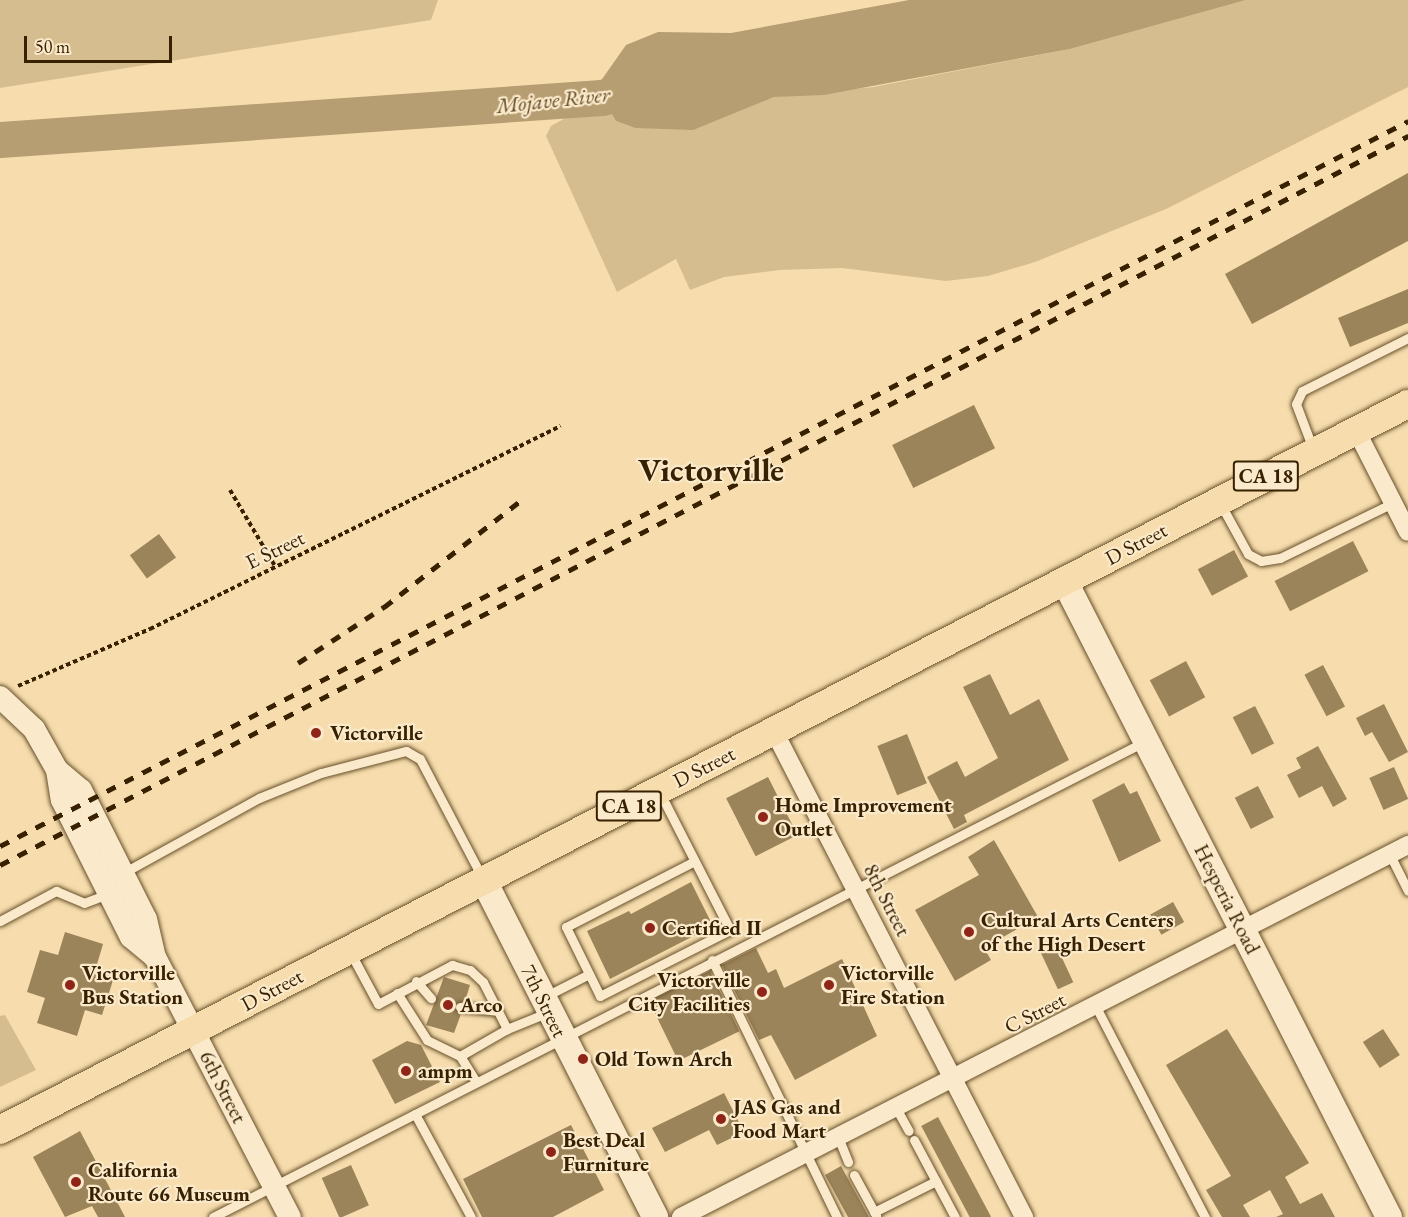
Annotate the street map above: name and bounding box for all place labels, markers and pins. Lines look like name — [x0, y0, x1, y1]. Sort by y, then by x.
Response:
place label: Victorville — [330, 720, 423, 746]
marker: Victorville — [307, 724, 325, 742]
place label: Home Improvement Outlet — [775, 792, 952, 842]
marker: Home Improvement Outlet — [756, 810, 770, 824]
place label: Cultural Arts Centers of the High Desert — [981, 907, 1173, 957]
place label: Certified II — [662, 915, 761, 941]
marker: Certified II — [643, 921, 657, 935]
marker: Cultural Arts Centers of the High Desert — [962, 925, 976, 939]
place label: Victorville Bus Station — [82, 960, 183, 1010]
place label: Victorville Fire Station — [841, 960, 945, 1010]
place label: Victorville City Facilities — [628, 967, 750, 1017]
marker: Victorville Bus Station — [63, 978, 77, 992]
marker: Victorville Fire Station — [822, 978, 836, 992]
marker: Victorville City Facilities — [755, 985, 769, 999]
place label: Arco — [460, 992, 503, 1018]
marker: Arco — [441, 998, 455, 1012]
place label: Old Town Arch — [595, 1046, 732, 1072]
marker: Old Town Arch — [576, 1052, 590, 1066]
place label: ampm — [418, 1058, 473, 1084]
marker: ampm — [399, 1064, 413, 1078]
place label: JAS Gas and Food Mart — [733, 1094, 841, 1144]
marker: JAS Gas and Food Mart — [714, 1112, 728, 1126]
place label: Best Deal Furniture — [563, 1127, 649, 1177]
marker: Best Deal Furniture — [544, 1145, 558, 1159]
place label: California Route 66 Museum — [88, 1157, 250, 1207]
marker: California Route 66 Museum — [69, 1175, 83, 1189]

